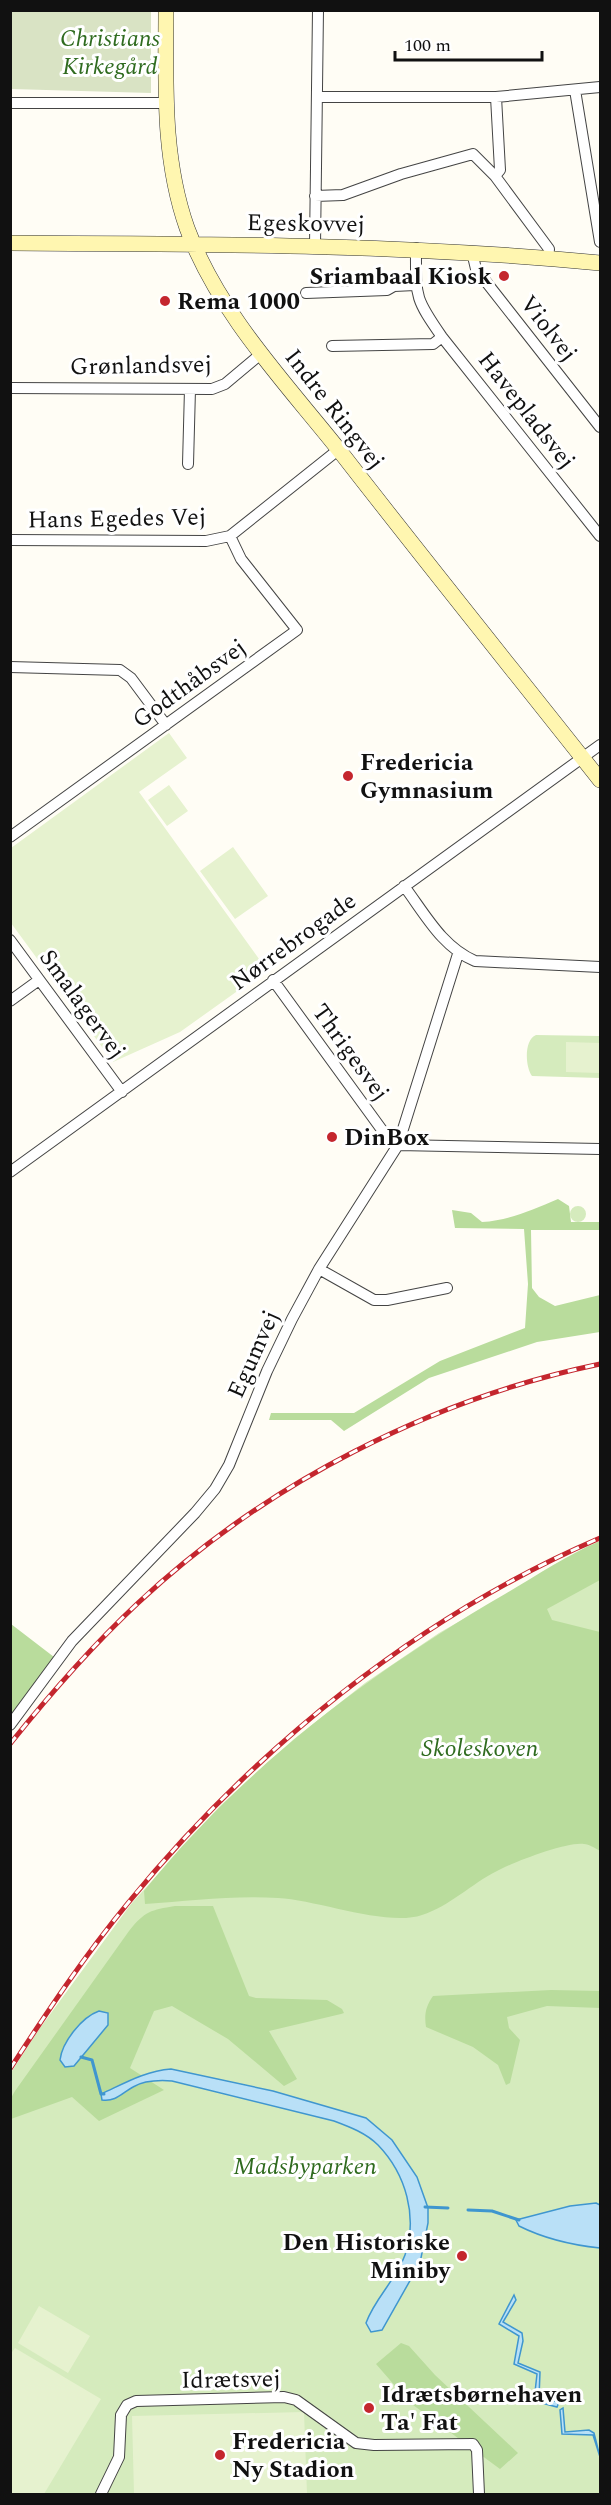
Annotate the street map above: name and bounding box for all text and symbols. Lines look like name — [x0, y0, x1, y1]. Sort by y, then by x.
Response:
park label: Christians Kirkegård — [60, 21, 161, 85]
scale bar — [395, 24, 542, 62]
text: 100 m — [404, 32, 451, 59]
street label: Egeskovvej — [246, 205, 366, 243]
place label: Sriambaal Kiosk — [309, 259, 493, 295]
marker: Sriambaal Kiosk — [497, 269, 511, 283]
place label: Rema 1000 — [177, 284, 300, 320]
street label: Violvej — [511, 288, 586, 370]
marker: Rema 1000 — [158, 294, 172, 308]
street label: Indre Ringvej — [275, 341, 393, 478]
street label: Havepladsvej — [469, 344, 584, 477]
street label: Grønlandsvej — [70, 347, 212, 385]
street label: Hans Egedes Vej — [27, 499, 207, 539]
street label: Godthåbsvej — [125, 630, 254, 738]
place label: Fredericia Gymnasium — [360, 745, 494, 809]
marker: Fredericia Gymnasium — [341, 769, 355, 783]
street label: Nørrebrogade — [223, 884, 364, 1000]
street label: Smalagervej — [30, 942, 134, 1067]
street label: Thrigesvej — [303, 996, 398, 1109]
place label: DinBox — [344, 1120, 429, 1156]
marker: DinBox — [325, 1130, 339, 1144]
street label: Egumvej — [218, 1304, 289, 1404]
park label: Skoleskoven — [421, 1731, 539, 1767]
park label: Madsbyparken — [233, 2149, 377, 2185]
place label: Den Historiske Miniby — [283, 2225, 452, 2289]
marker: Den Historiske Miniby — [455, 2249, 469, 2263]
street label: Idrætsvej — [181, 2361, 281, 2399]
place label: Idrætsbørnehaven Ta' Fat — [381, 2377, 583, 2441]
marker: Idrætsbørnehaven Ta' Fat — [362, 2401, 376, 2415]
place label: Fredericia Ny Stadion — [232, 2424, 355, 2488]
marker: Fredericia Ny Stadion — [213, 2448, 227, 2462]

